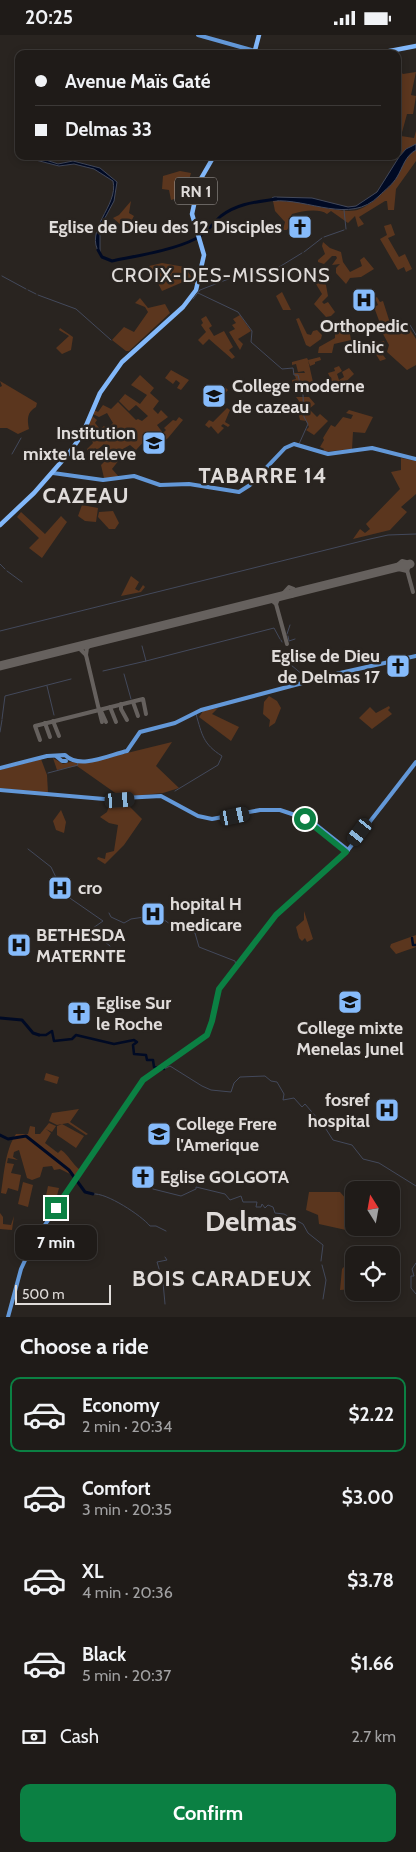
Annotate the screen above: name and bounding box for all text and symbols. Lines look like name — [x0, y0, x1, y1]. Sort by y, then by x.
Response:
text: 20:25 — [25, 6, 73, 29]
text: Avenue Maïs Gaté — [65, 70, 211, 93]
text: Delmas 33 — [65, 118, 152, 141]
road number: RN 1 — [175, 177, 217, 205]
church icon: Eglise de Dieu des 12 Disciples — [287, 214, 313, 240]
place label: Eglise de Dieu des 12 Disciples — [48, 216, 282, 238]
district label: CROIX-DES-MISSIONS — [111, 263, 331, 287]
hospital icon: Orthopedic clinic — [351, 287, 377, 313]
place label: Orthopedic clinic — [320, 315, 408, 358]
place label: College moderne de cazeau — [232, 375, 365, 418]
school or university icon: College moderne de cazeau — [201, 383, 227, 409]
place label: Institution mixte la releve — [23, 422, 136, 465]
school or university icon: Institution mixte la releve — [141, 430, 167, 456]
district label: TABARRE 14 — [198, 462, 328, 489]
district label: CAZEAU — [43, 482, 129, 509]
place label: Eglise de Dieu de Delmas 17 — [271, 645, 381, 688]
church icon: Eglise de Dieu de Delmas 17 — [385, 653, 411, 679]
car — [104, 791, 135, 809]
car — [218, 806, 251, 826]
route start — [294, 808, 316, 830]
car — [344, 816, 375, 848]
hospital icon: cro — [47, 875, 73, 901]
place label: cro — [78, 877, 102, 899]
place label: hopital H medicare — [170, 893, 242, 936]
hospital icon: hopital H medicare — [140, 901, 166, 927]
place label: BETHESDA MATERNTE — [36, 924, 126, 967]
hospital icon: BETHESDA MATERNTE — [6, 932, 32, 958]
school or university icon: College mixte Menelas Junel — [337, 989, 363, 1015]
place label: Eglise Sur le Roche — [96, 992, 171, 1035]
church icon: Eglise Sur le Roche — [66, 1000, 92, 1026]
place label: College mixte Menelas Junel — [296, 1017, 404, 1060]
place label: fosref hospital — [308, 1089, 370, 1132]
hospital icon: fosref hospital — [374, 1097, 400, 1123]
place label: College Frere l'Amerique — [176, 1113, 277, 1156]
school or university icon: College Frere l'Amerique — [146, 1121, 172, 1147]
church icon: Eglise GOLGOTA — [130, 1164, 156, 1190]
place label: Eglise GOLGOTA — [160, 1166, 290, 1188]
north arrow — [345, 1181, 400, 1236]
map controls — [345, 1181, 400, 1301]
route end — [45, 1197, 67, 1219]
district label: Delmas — [205, 1204, 297, 1238]
callout: 7 min — [15, 1225, 97, 1261]
text: 7 min — [37, 1233, 75, 1252]
button: locate — [345, 1246, 400, 1301]
district label: BOIS CARADEUX — [132, 1265, 312, 1292]
scale bar — [15, 1282, 111, 1305]
text: 500 m — [22, 1285, 65, 1303]
text: Choose a ride — [20, 1333, 149, 1360]
icon: car — [22, 1392, 67, 1437]
text: Economy — [82, 1394, 160, 1417]
text: $2.22 — [349, 1403, 394, 1426]
text: 2 min · 20:34 — [82, 1417, 172, 1436]
icon: car — [22, 1475, 67, 1520]
text: Comfort — [82, 1477, 151, 1500]
text: $3.00 — [342, 1486, 394, 1509]
text: 3 min · 20:35 — [82, 1500, 172, 1519]
icon: car — [22, 1558, 67, 1603]
text: XL — [82, 1560, 103, 1583]
text: $3.78 — [347, 1569, 394, 1592]
text: 4 min · 20:36 — [82, 1583, 173, 1602]
icon: car — [22, 1641, 67, 1686]
text: Black — [82, 1643, 126, 1666]
text: $1.66 — [350, 1652, 394, 1675]
text: 5 min · 20:37 — [82, 1666, 171, 1685]
icon: cash — [20, 1723, 48, 1751]
text: Cash — [60, 1725, 99, 1748]
text: 2.7 km — [351, 1727, 396, 1746]
button: Confirm — [20, 1784, 396, 1842]

